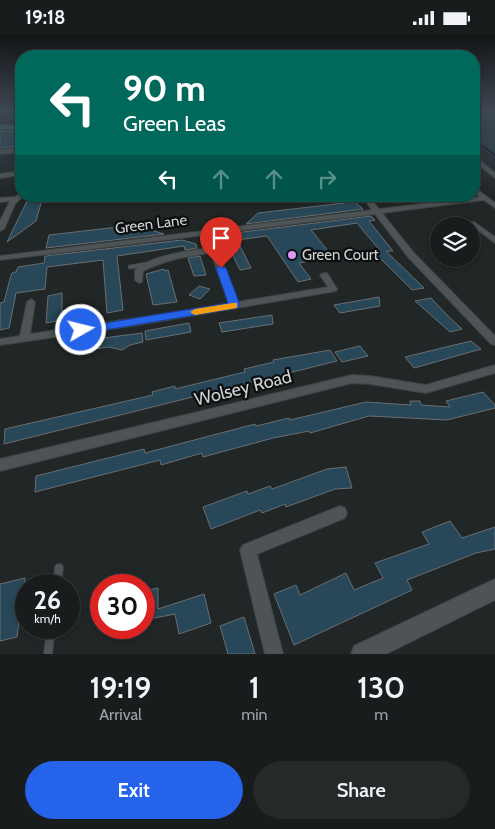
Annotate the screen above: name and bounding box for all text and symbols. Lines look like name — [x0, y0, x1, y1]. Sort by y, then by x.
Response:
text: 19:18 — [25, 6, 65, 29]
text: 90 m — [123, 67, 206, 110]
icon: left — [40, 70, 105, 135]
text: Green Leas — [123, 110, 226, 137]
icon: left — [154, 165, 182, 193]
icon: ahead — [207, 165, 235, 193]
icon: ahead — [260, 165, 288, 193]
icon: right — [313, 165, 341, 193]
street label: Green Lane — [114, 211, 188, 237]
pin — [200, 217, 242, 268]
map controls — [430, 217, 480, 267]
button: layers — [430, 217, 480, 267]
icon: arrive — [207, 224, 235, 252]
place label: Green Court — [302, 246, 379, 264]
marker: Green Court — [286, 249, 298, 261]
position arrow — [54, 303, 106, 355]
street label: Wolsey Road — [192, 365, 294, 411]
speed limit sign: 30 — [90, 574, 155, 639]
text: 26 — [34, 585, 61, 615]
text: km/h — [34, 611, 61, 626]
text: 19:19 — [90, 669, 151, 706]
text: 1 — [249, 669, 260, 706]
text: 130 — [357, 669, 405, 706]
text: Arrival — [99, 705, 142, 724]
text: min — [241, 705, 268, 724]
text: m — [374, 705, 388, 724]
button: Exit — [25, 761, 243, 819]
button: Share — [253, 761, 470, 819]

